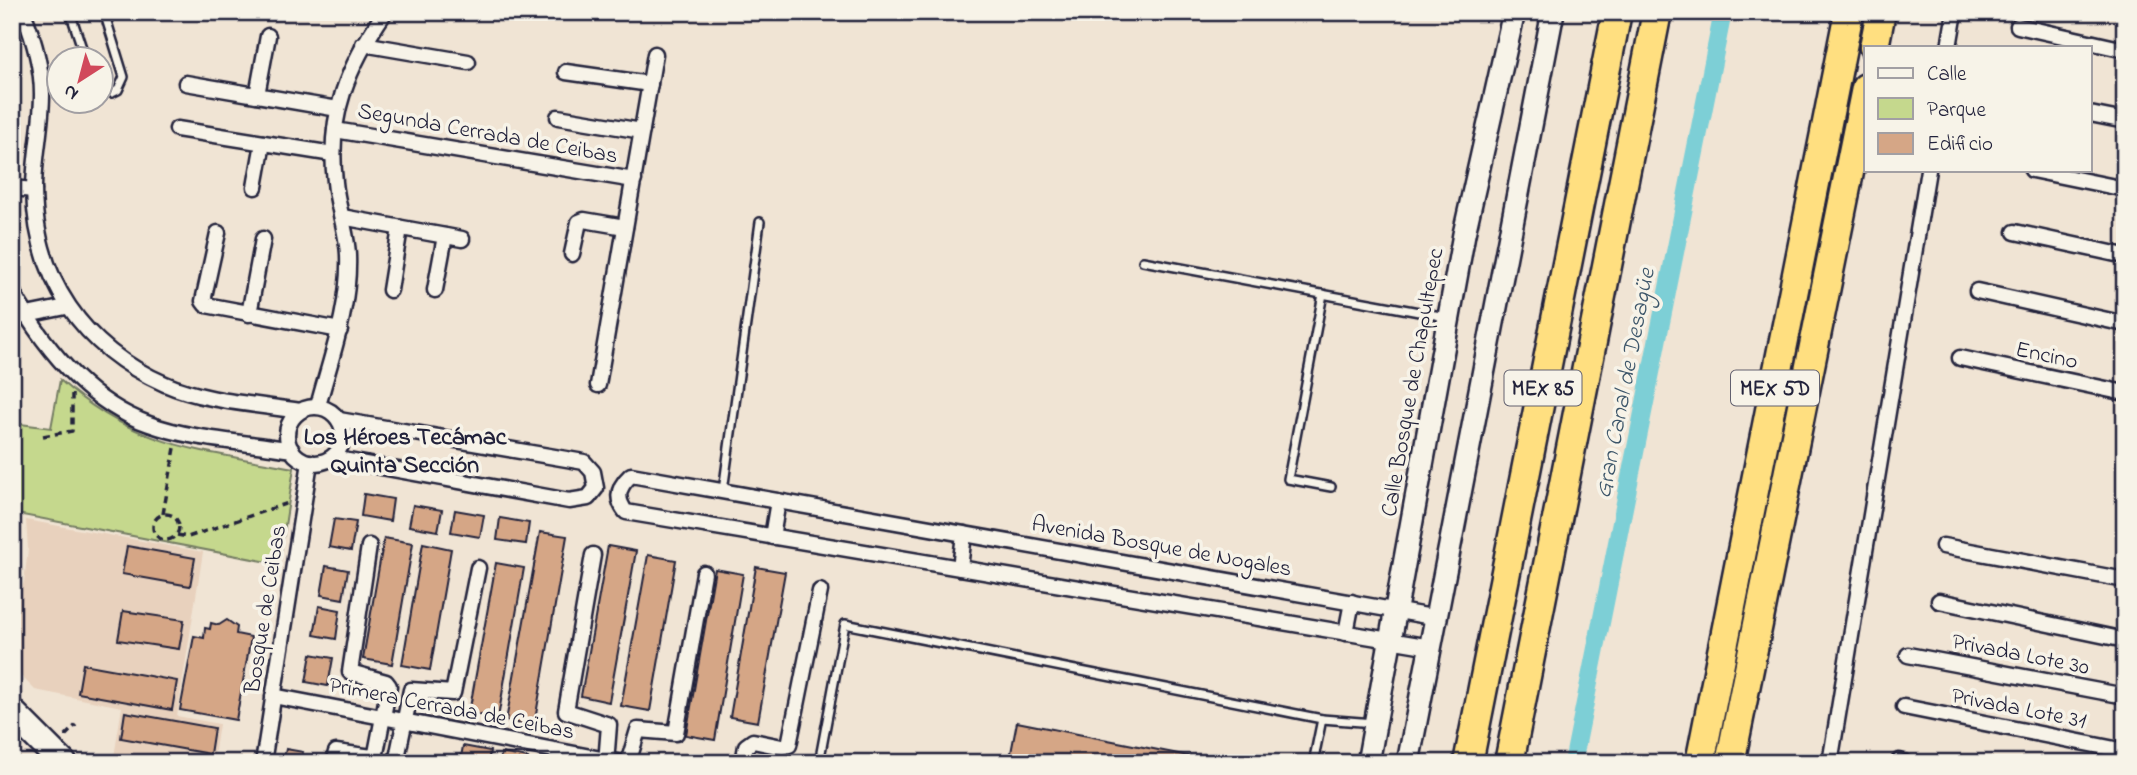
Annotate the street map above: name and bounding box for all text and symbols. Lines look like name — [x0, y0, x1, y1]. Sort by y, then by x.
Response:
north arrow — [46, 46, 116, 116]
legend — [1864, 46, 2092, 172]
text: Calle — [1927, 60, 1967, 90]
text: N — [58, 77, 85, 106]
street label: Segunda Cerrada de Ceibas — [355, 95, 620, 175]
text: Parque — [1927, 96, 1986, 126]
text: Edificio — [1927, 130, 1993, 160]
street label: Calle Bosque de Chapultepec — [1374, 245, 1453, 519]
water label: Gran Canal de Desagüe — [1587, 264, 1666, 501]
street label: Encino — [2012, 334, 2081, 379]
road number: MEX 85 — [1504, 370, 1582, 406]
road number: MEX 5D — [1731, 370, 1819, 406]
district label: Los Héroes Tecámac Quinta Sección — [304, 421, 508, 484]
street label: Avenida Bosque de Nogales — [1029, 508, 1294, 588]
street label: Bosque de Ceibas — [237, 523, 296, 697]
street label: Privada Lote 30 — [1949, 626, 2092, 685]
street label: Primera Cerrada de Ceibas — [326, 669, 577, 749]
street label: Privada Lote 31 — [1948, 680, 2089, 739]

